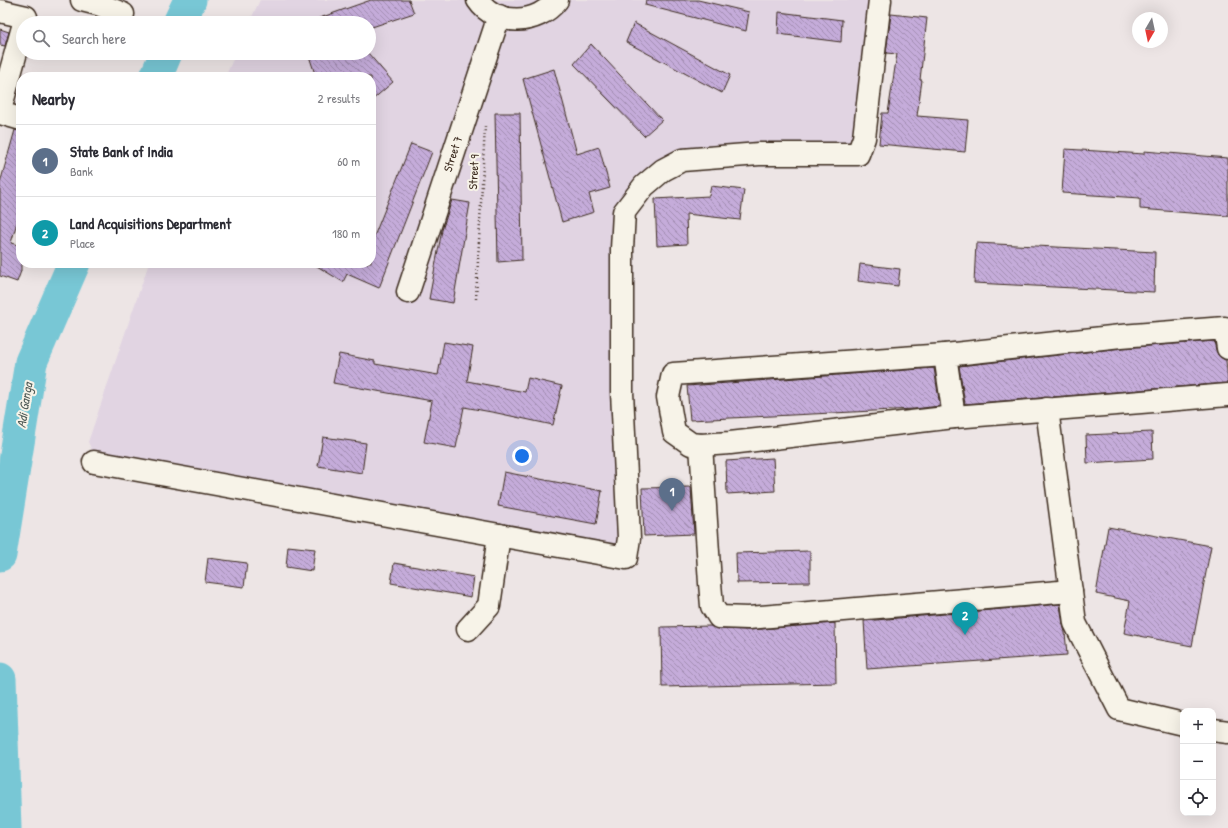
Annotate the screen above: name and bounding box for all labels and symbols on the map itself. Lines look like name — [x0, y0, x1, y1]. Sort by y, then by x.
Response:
north arrow — [1132, 12, 1168, 48]
street label: Street 7 — [439, 134, 466, 174]
street label: Street 9 — [464, 153, 483, 190]
water label: Adi Ganga — [12, 379, 38, 429]
your location — [512, 446, 532, 466]
pin: 1 — [659, 478, 685, 511]
pin: 2 — [952, 602, 978, 635]

